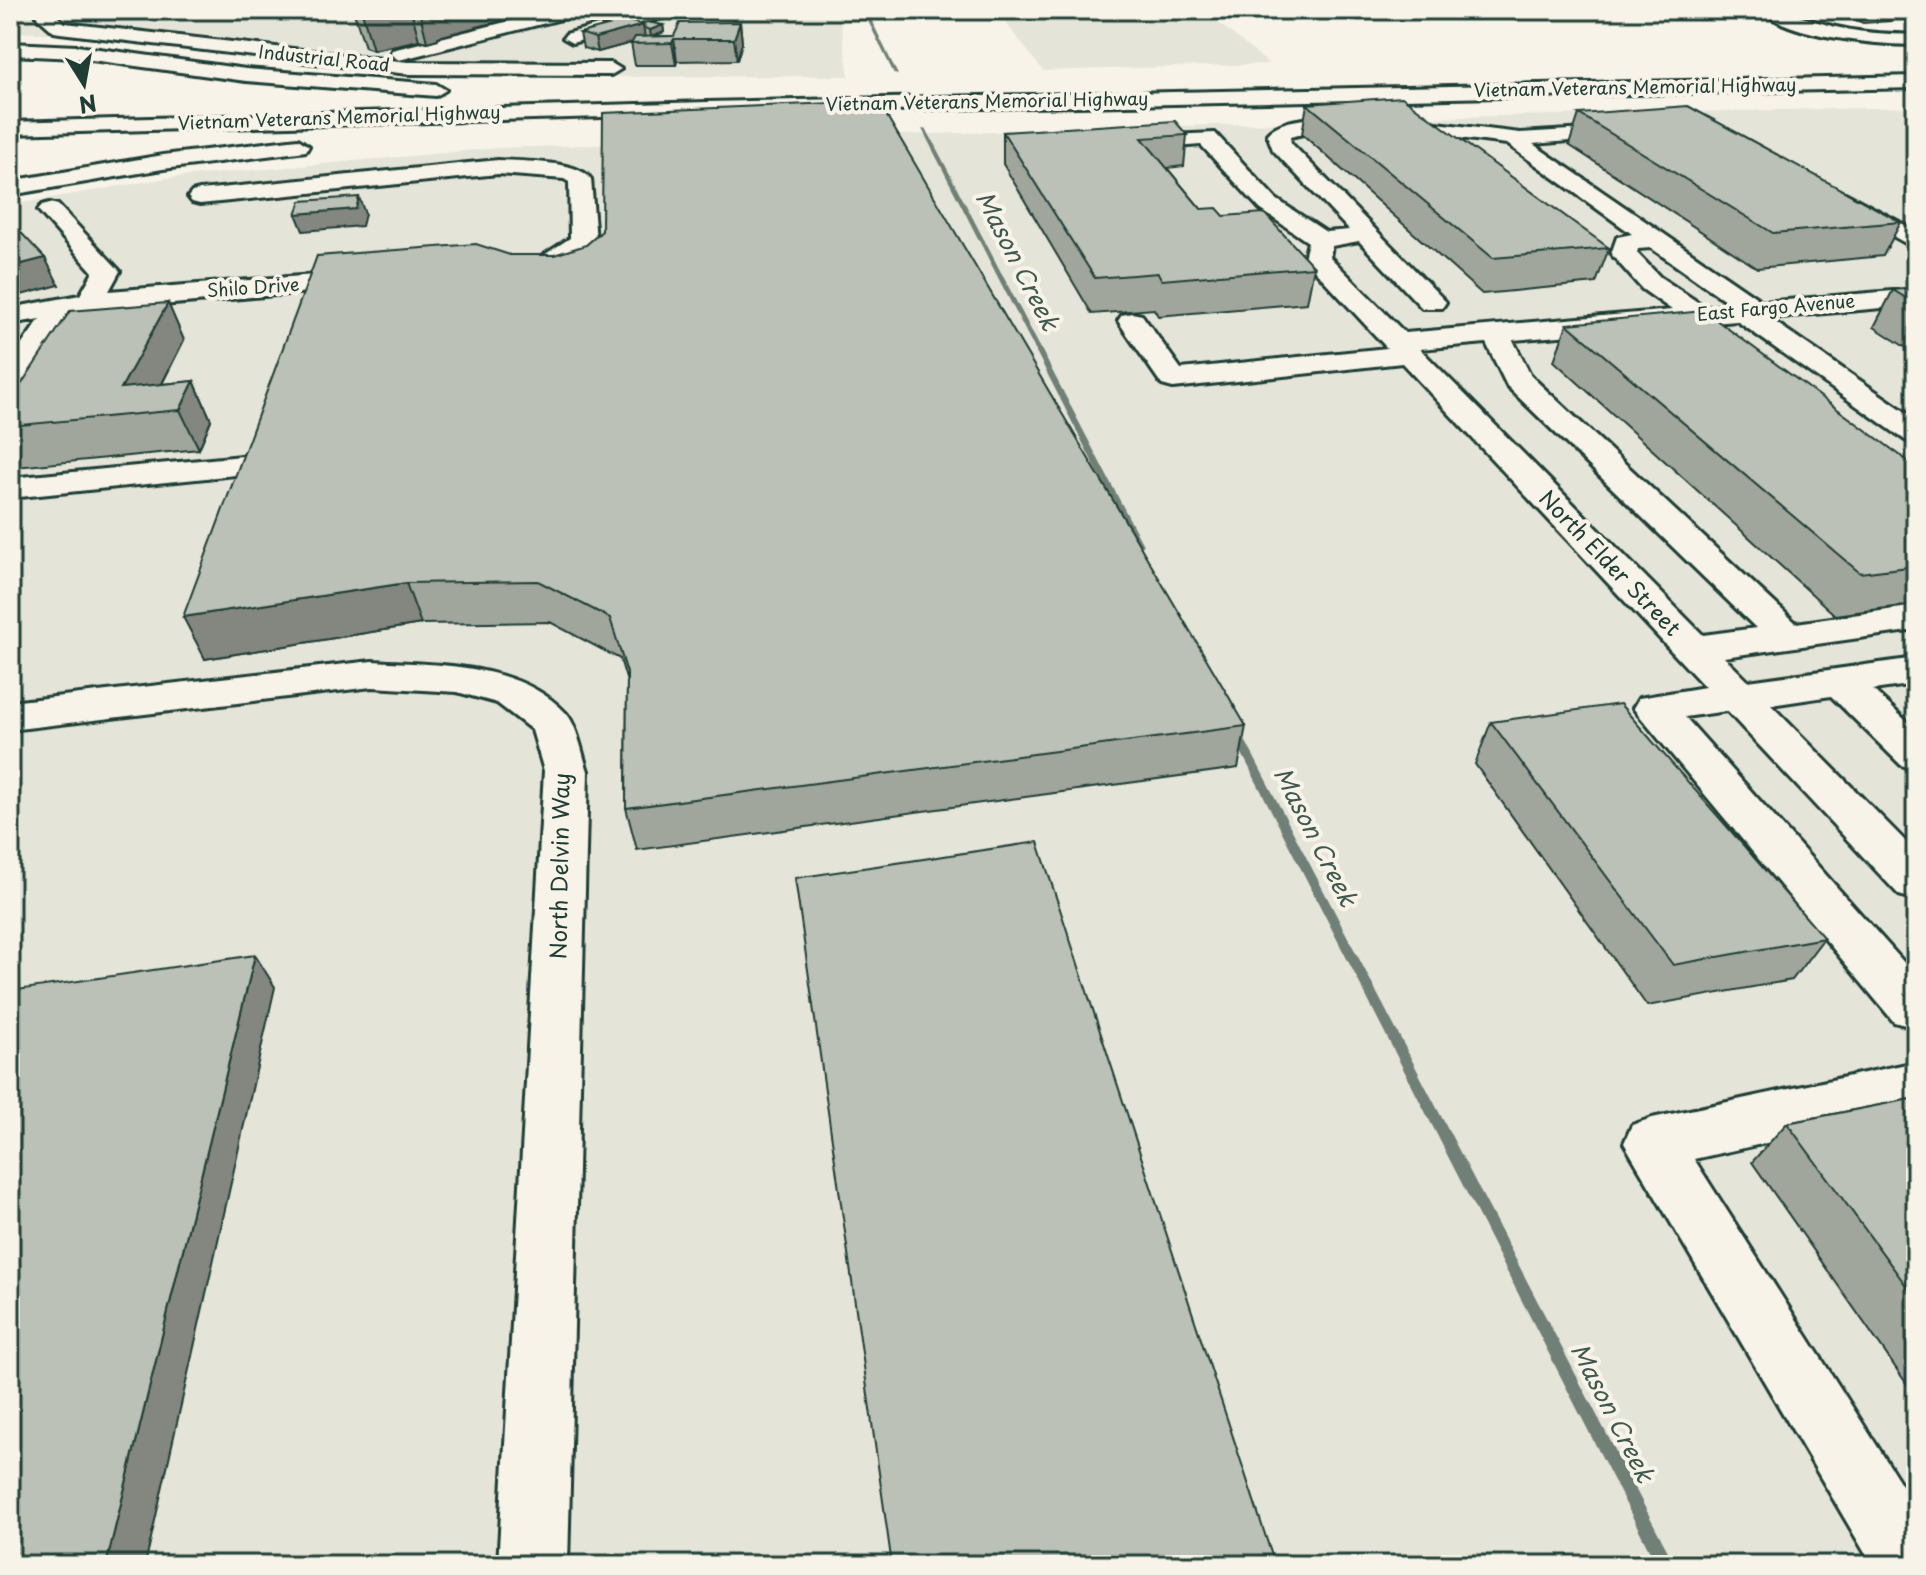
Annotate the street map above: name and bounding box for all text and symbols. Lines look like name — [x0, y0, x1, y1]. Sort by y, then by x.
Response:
street label: Industrial Road — [257, 37, 391, 78]
north arrow — [44, 44, 124, 124]
street label: Vietnam Veterans Memorial Highway — [1473, 70, 1797, 103]
street label: Vietnam Veterans Memorial Highway — [825, 84, 1149, 117]
text: N — [76, 87, 100, 123]
street label: Vietnam Veterans Memorial Highway — [177, 97, 501, 136]
water label: Mason Creek — [968, 184, 1070, 337]
street label: Shilo Drive — [206, 270, 300, 303]
street label: East Fargo Avenue — [1696, 286, 1856, 327]
street label: North Elder Street — [1533, 481, 1690, 642]
water label: Mason Creek — [1266, 760, 1368, 913]
street label: North Delvin Way — [540, 772, 577, 960]
water label: Mason Creek — [1563, 1336, 1665, 1489]

